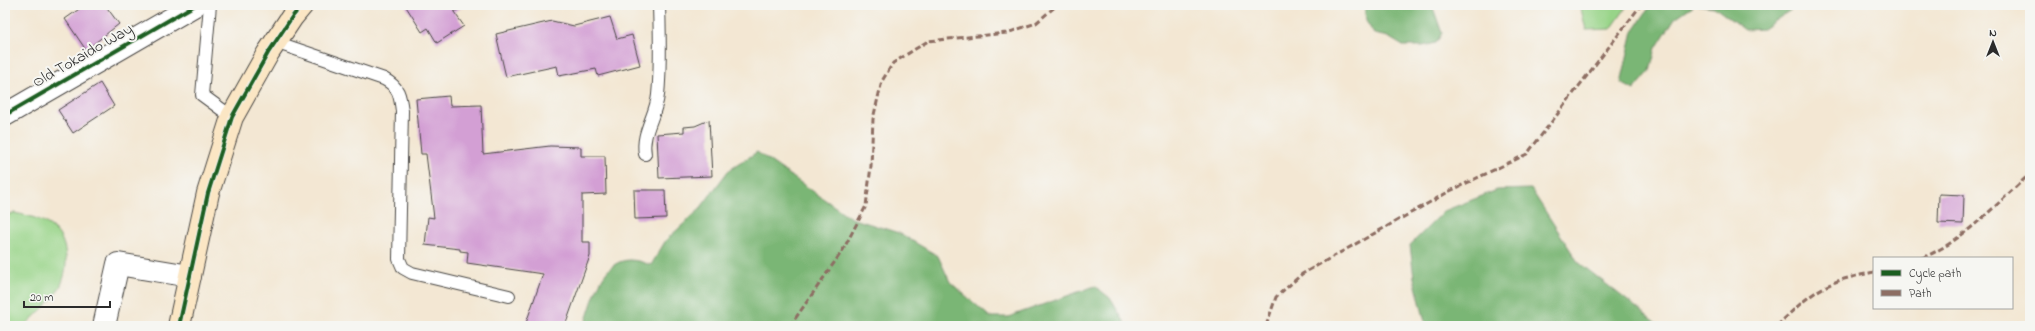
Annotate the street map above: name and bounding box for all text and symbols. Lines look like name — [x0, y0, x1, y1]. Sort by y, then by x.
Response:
street label: Old Tokaido Way — [28, 17, 138, 94]
north arrow — [1973, 22, 2013, 62]
text: N — [1989, 25, 1997, 41]
legend — [1873, 257, 2013, 309]
text: Cycle path — [1909, 265, 1961, 284]
scale bar — [24, 283, 110, 309]
text: Path — [1909, 285, 1932, 303]
text: 20 m — [30, 289, 53, 307]

